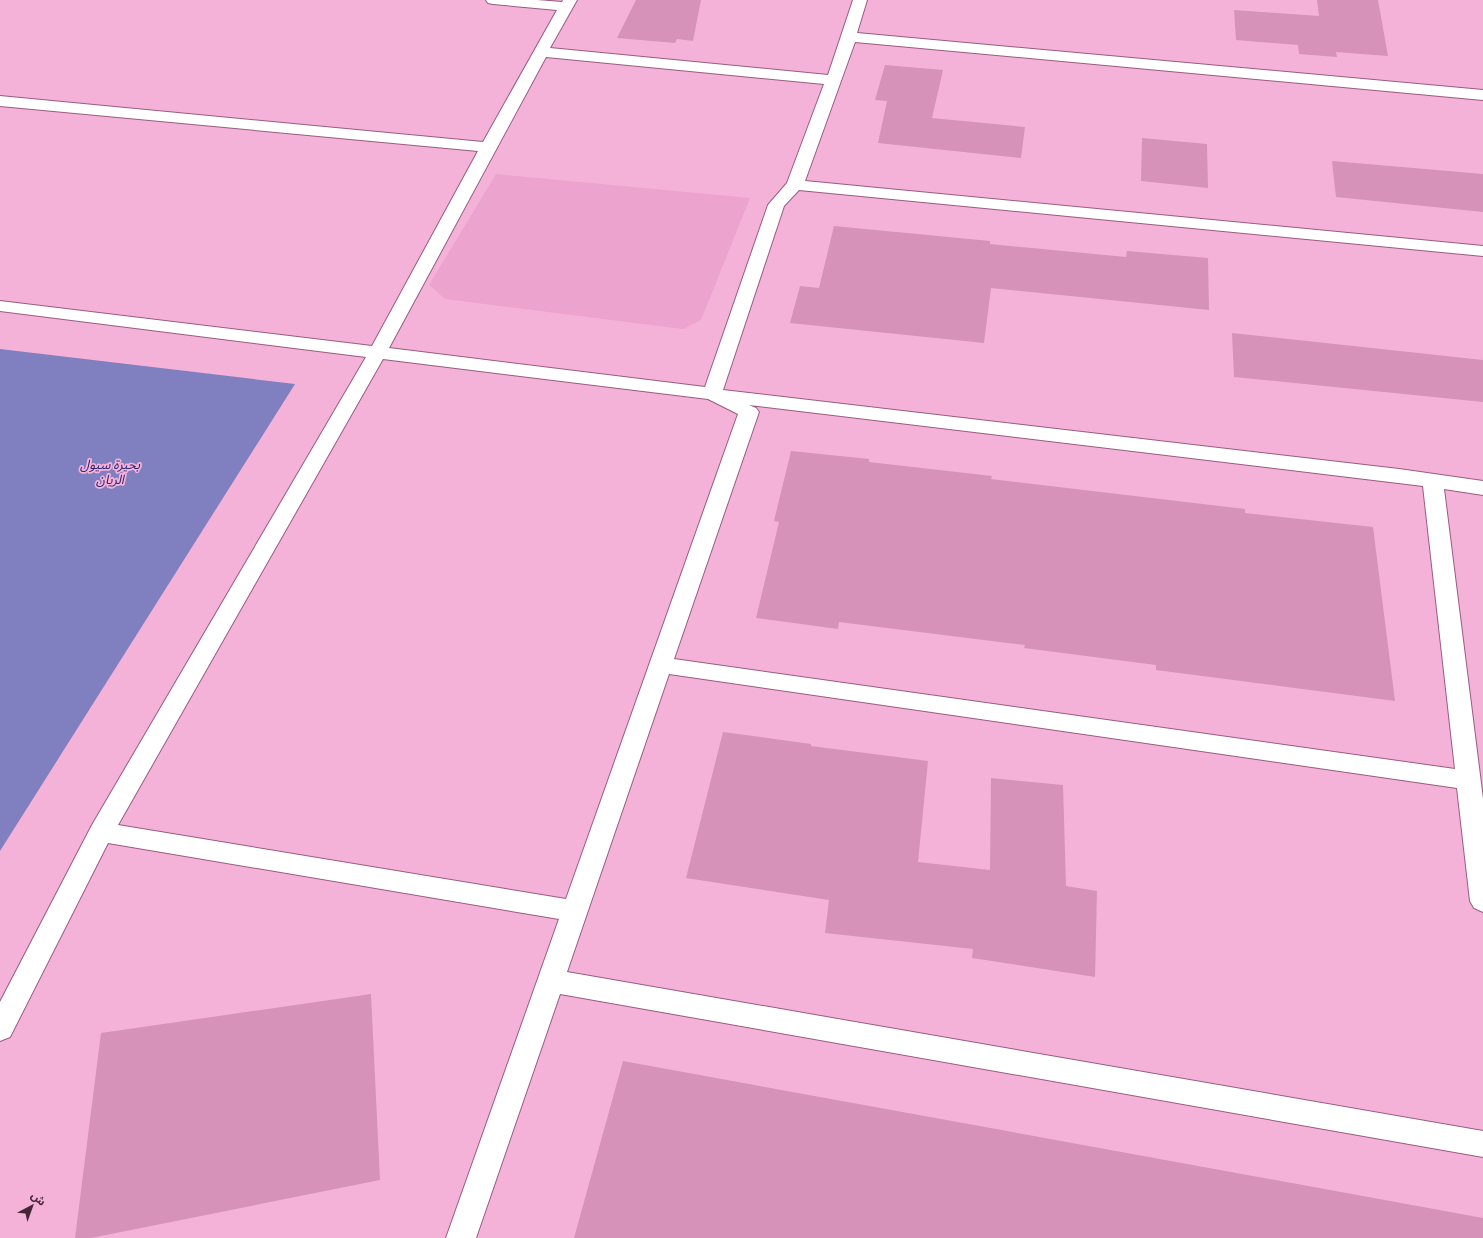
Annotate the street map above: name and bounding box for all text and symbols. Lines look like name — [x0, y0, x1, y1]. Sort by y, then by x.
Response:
water label: بحيرة سيول الريان — [80, 456, 140, 488]
north arrow — [12, 1186, 52, 1226]
text: ش — [28, 1188, 49, 1209]

